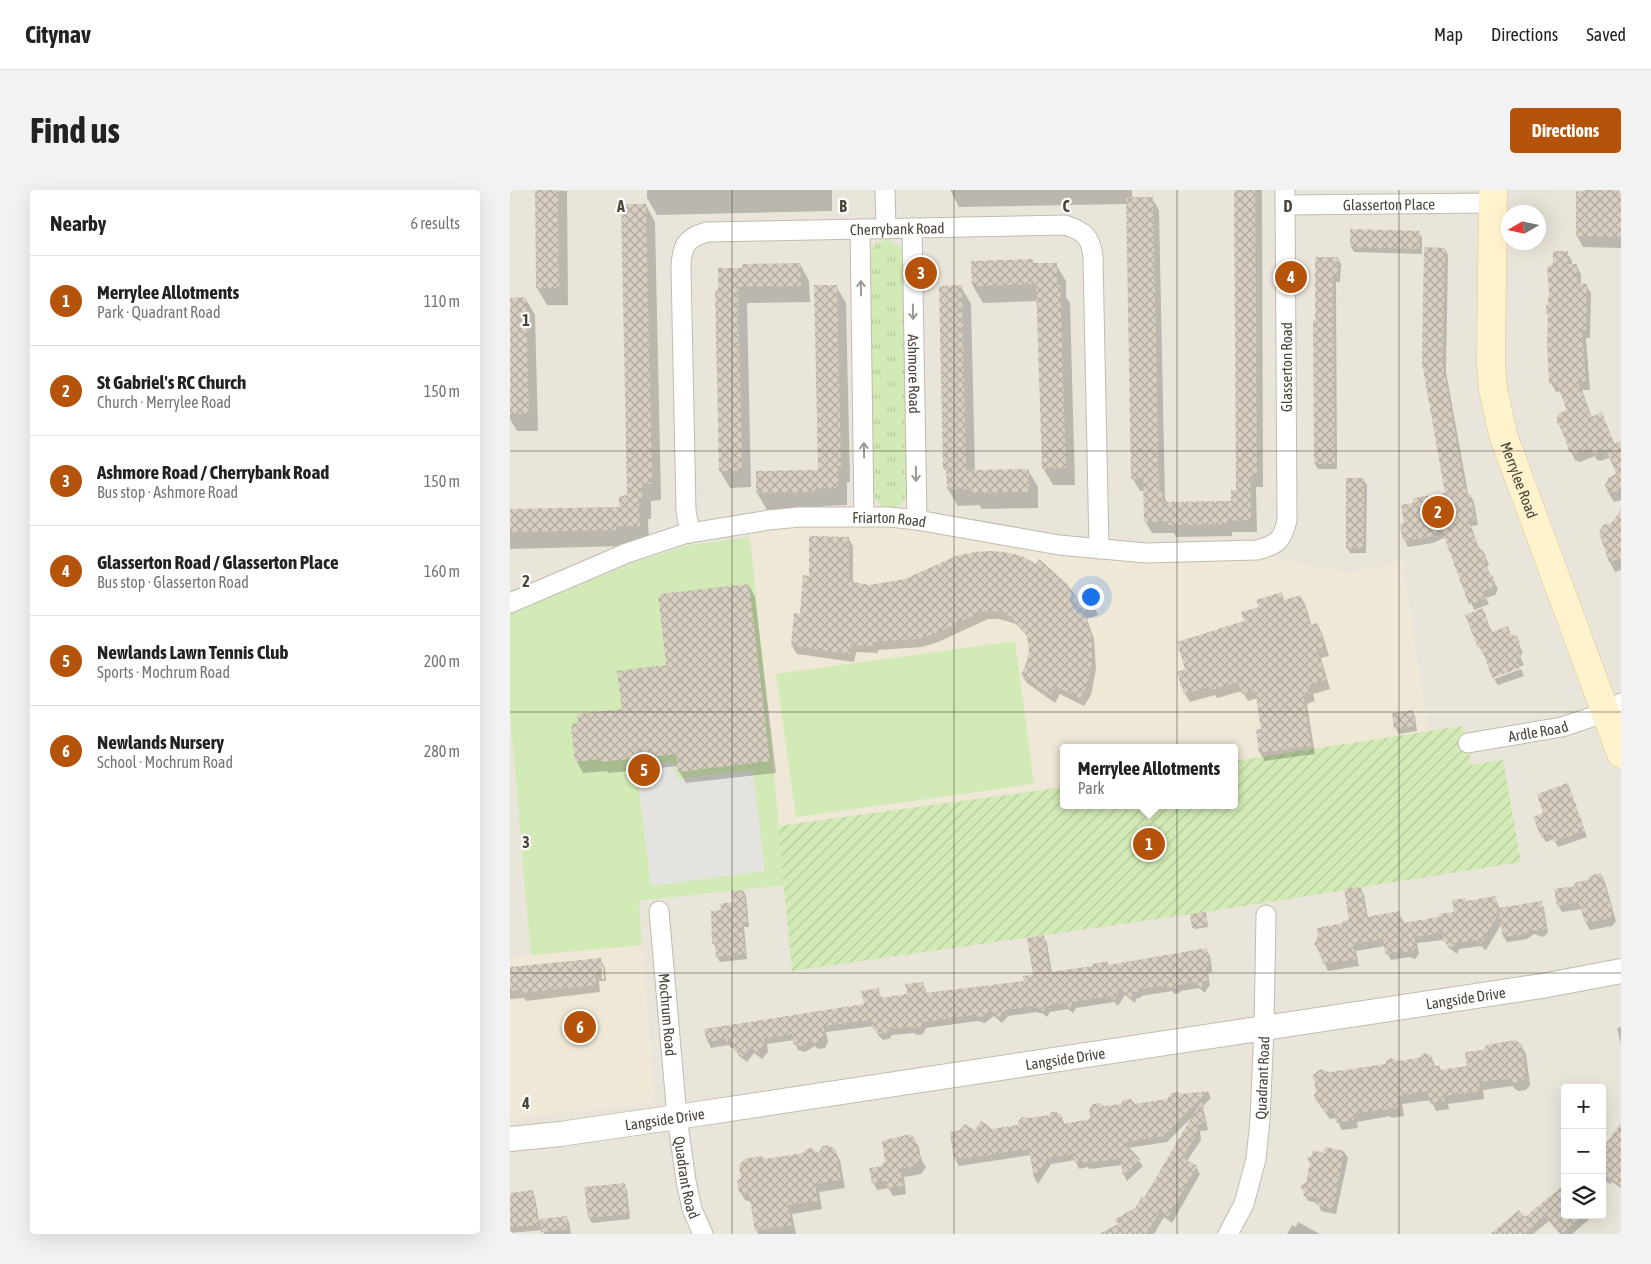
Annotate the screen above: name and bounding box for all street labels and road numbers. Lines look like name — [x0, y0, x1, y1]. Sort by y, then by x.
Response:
street label: Glasserton Place — [1343, 195, 1435, 213]
street label: Cherrybank Road — [850, 219, 945, 238]
street label: Glasserton Road — [1278, 322, 1295, 412]
street label: Ashmore Road — [905, 334, 924, 414]
street label: Merrylee Road — [1498, 439, 1541, 520]
street label: Friarton Road — [852, 508, 928, 530]
street label: Ardle Road — [1507, 717, 1570, 745]
street label: Mochrum Road — [656, 972, 680, 1057]
street label: Langside Drive — [1425, 983, 1507, 1012]
street label: Quadrant Road — [1252, 1036, 1272, 1120]
street label: Langside Drive — [1024, 1044, 1106, 1073]
street label: Langside Drive — [624, 1104, 706, 1133]
street label: Quadrant Road — [671, 1135, 704, 1221]

